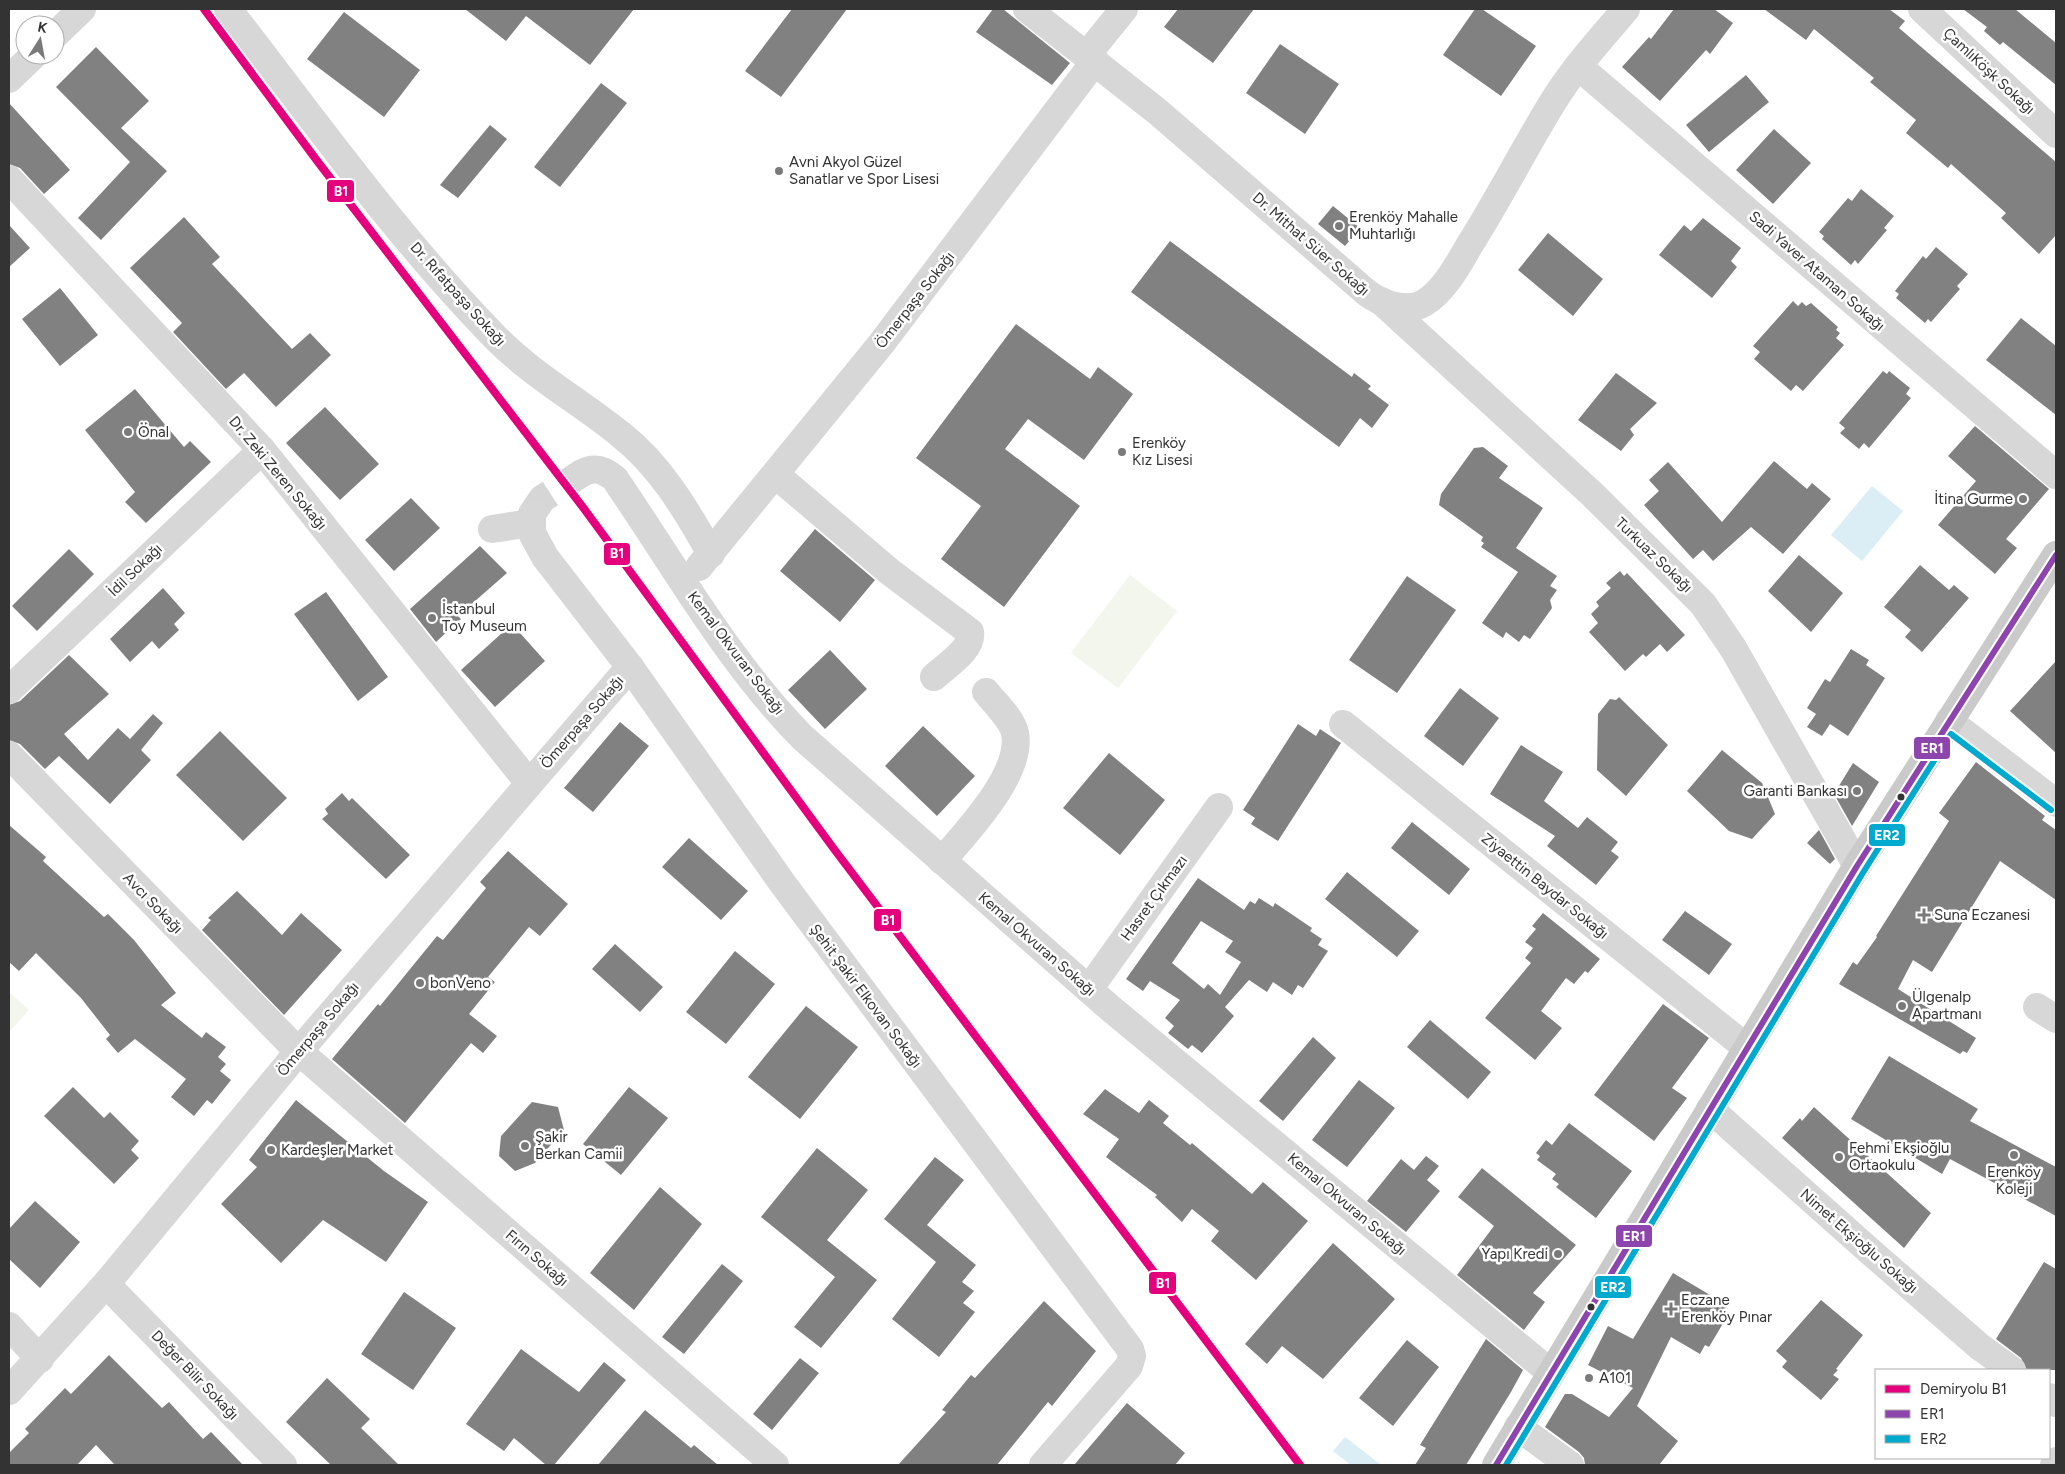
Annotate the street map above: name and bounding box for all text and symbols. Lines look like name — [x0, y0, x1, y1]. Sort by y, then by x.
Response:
north arrow — [15, 15, 65, 65]
text: K — [36, 18, 49, 37]
street label: ÇamlıKöşk Sokağı — [1939, 24, 2039, 118]
place label: Avni Akyol Güzel Sanatlar ve Spor Lisesi — [789, 153, 939, 188]
marker: Avni Akyol Güzel Sanatlar ve Spor Lisesi — [773, 165, 785, 177]
line badge: B1 — [326, 179, 355, 203]
text: B1 — [334, 183, 348, 200]
street label: Dr. Mithat Süer Sokağı — [1249, 188, 1373, 300]
street label: Sadi Yaver Ataman Sokağı — [1745, 207, 1889, 335]
place label: Erenköy Mahalle Muhtarlığı — [1349, 208, 1458, 243]
marker: Erenköy Mahalle Muhtarlığı — [1333, 220, 1345, 232]
street label: Dr. Rıfatpaşa Sokağı — [407, 238, 509, 350]
street label: Ömerpaşa Sokağı — [872, 248, 958, 352]
street label: Dr. Zeki Zeren Sokağı — [225, 413, 331, 533]
place label: Önal — [138, 423, 169, 441]
marker: Önal — [122, 426, 134, 438]
place label: Erenköy Kız Lisesi — [1132, 434, 1193, 469]
marker: Erenköy Kız Lisesi — [1116, 446, 1128, 458]
place label: İtina Gurme — [1934, 490, 2013, 508]
marker: İtina Gurme — [2017, 493, 2029, 505]
street label: Turkuaz Sokağı — [1612, 514, 1696, 596]
street label: İdil Sokağı — [104, 540, 166, 600]
line badge: B1 — [603, 542, 631, 566]
text: B1 — [610, 545, 624, 562]
street label: Kemal Okvuran Sokağı — [684, 588, 788, 718]
place label: İstanbul Toy Museum — [442, 600, 527, 635]
marker: İstanbul Toy Museum — [426, 612, 438, 624]
street label: Ömerpaşa Sokağı — [537, 672, 627, 772]
line badge: ER1 — [1913, 736, 1951, 760]
text: ER1 — [1920, 740, 1944, 757]
place label: Garanti Bankası — [1744, 782, 1847, 800]
marker: Garanti Bankası — [1851, 785, 1863, 797]
unlabelled marker — [1896, 792, 1906, 802]
line badge: ER2 — [1868, 823, 1906, 847]
text: ER2 — [1874, 827, 1900, 844]
street label: Ziyaettin Baydar Sokağı — [1478, 829, 1612, 943]
street label: Hasret Çıkmazı — [1117, 852, 1191, 944]
street label: Avcı Sokağı — [119, 869, 187, 937]
street label: Kemal Okvuran Sokağı — [975, 888, 1099, 1000]
place label: Suna Eczanesi — [1934, 906, 2030, 924]
line badge: B1 — [873, 908, 902, 932]
marker: Suna Eczanesi — [1918, 909, 1930, 921]
text: B1 — [881, 912, 895, 929]
street label: Şehit Şakir Elkovan Sokağı — [806, 921, 926, 1071]
place label: bonVeno — [430, 974, 491, 992]
marker: bonVeno — [414, 977, 426, 989]
street label: Ömerpaşa Sokağı — [273, 978, 363, 1080]
place label: Ülgenalp Apartmanı — [1912, 988, 1982, 1023]
marker: Ülgenalp Apartmanı — [1896, 1000, 1908, 1012]
place label: Şakir Berkan Camii — [535, 1128, 622, 1163]
place label: Fehmi Ekşioğlu Ortaokulu — [1849, 1139, 1949, 1174]
marker: Şakir Berkan Camii — [519, 1140, 531, 1152]
place label: Kardeşler Market — [281, 1141, 394, 1159]
marker: Kardeşler Market — [265, 1144, 277, 1156]
street label: Kemal Okvuran Sokağı — [1284, 1149, 1410, 1259]
marker: Erenköy Koleji — [2008, 1149, 2020, 1161]
marker: Fehmi Ekşioğlu Ortaokulu — [1833, 1151, 1845, 1163]
place label: Erenköy Koleji — [1987, 1163, 2041, 1198]
street label: Nimet Ekşioğlu Sokağı — [1797, 1185, 1921, 1297]
line badge: ER1 — [1615, 1224, 1653, 1248]
street label: Fırın Sokağı — [502, 1226, 572, 1290]
text: ER1 — [1622, 1228, 1646, 1245]
place label: Yapı Kredi — [1481, 1245, 1548, 1263]
marker: Yapı Kredi — [1552, 1248, 1564, 1260]
line badge: B1 — [1148, 1271, 1177, 1295]
text: B1 — [1156, 1275, 1170, 1292]
line badge: ER2 — [1594, 1275, 1632, 1299]
text: ER2 — [1600, 1279, 1626, 1296]
place label: Eczane Erenköy Pınar — [1681, 1291, 1772, 1326]
unlabelled marker — [1586, 1302, 1596, 1312]
marker: Eczane Erenköy Pınar — [1665, 1303, 1677, 1315]
street label: Değer Bilir Sokağı — [148, 1327, 242, 1423]
place label: A101 — [1599, 1369, 1631, 1387]
legend — [1875, 1369, 2050, 1459]
marker: A101 — [1583, 1372, 1595, 1384]
text: Demiryolu B1 — [1920, 1380, 2007, 1398]
text: ER1 — [1920, 1405, 1944, 1423]
text: ER2 — [1920, 1430, 1947, 1448]

